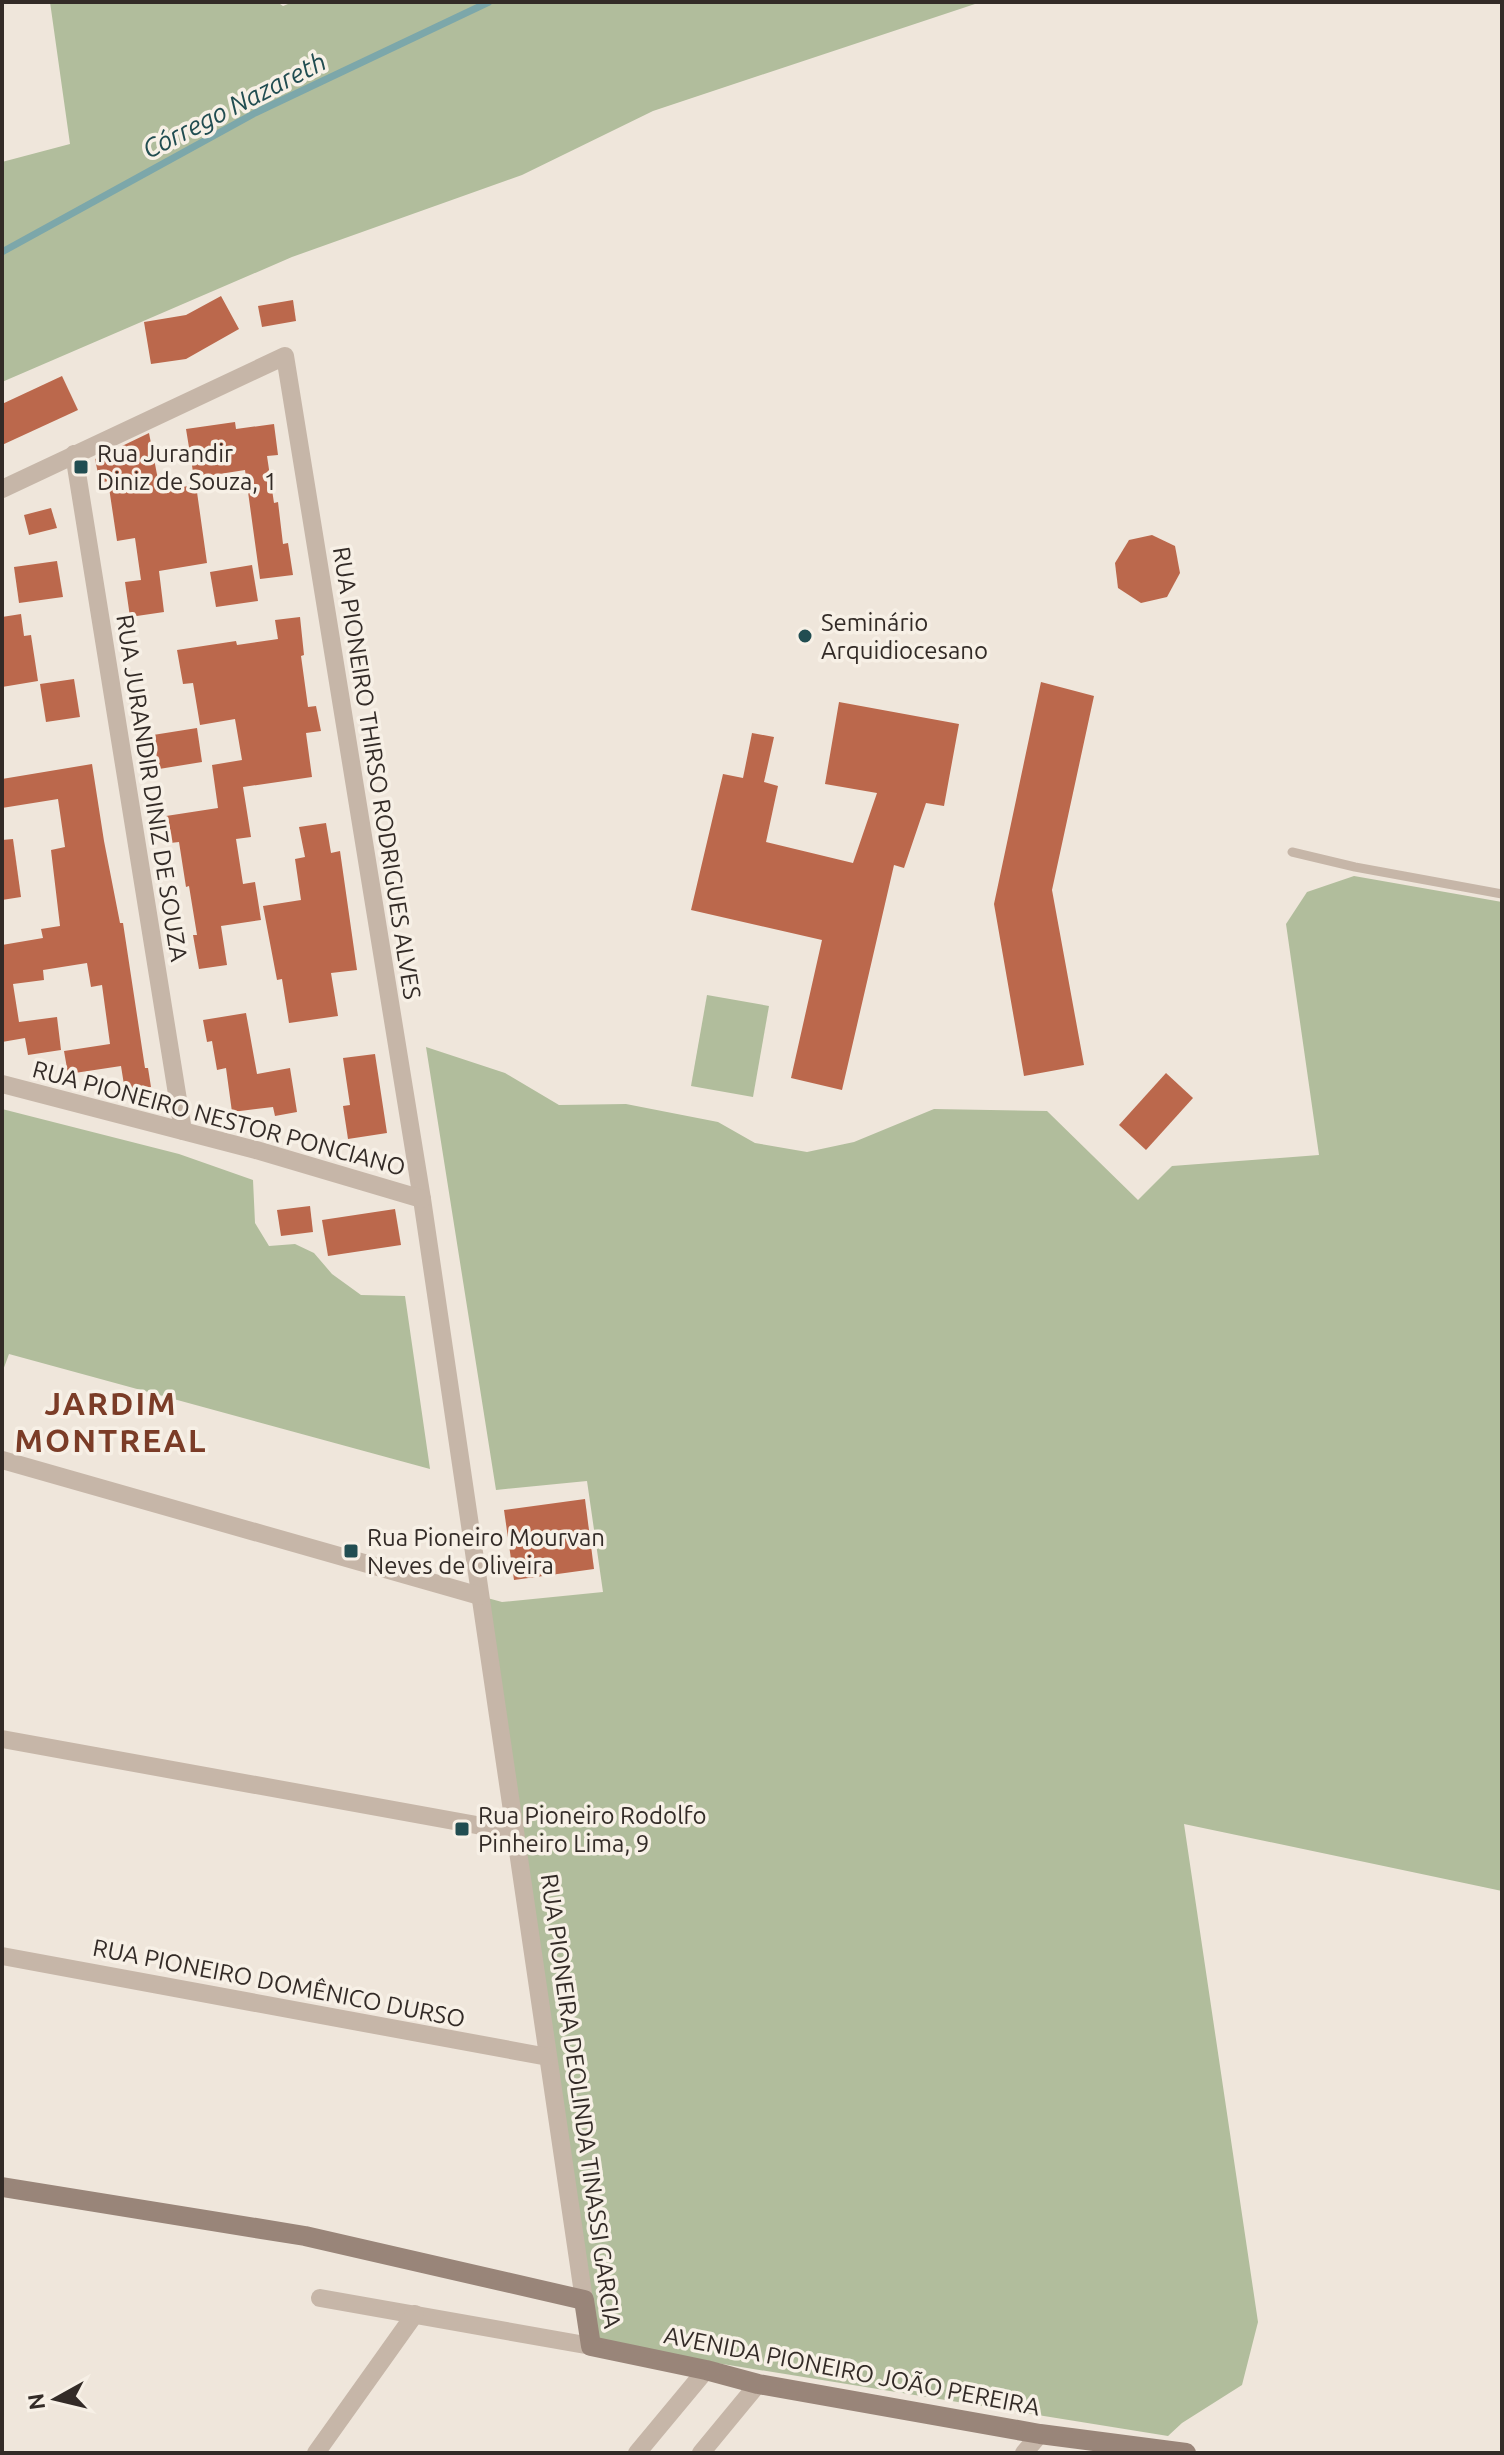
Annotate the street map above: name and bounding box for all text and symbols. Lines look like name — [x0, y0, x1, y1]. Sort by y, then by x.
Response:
water label: Córrego Nazareth — [137, 46, 331, 164]
place label: Rua Jurandir Diniz de Souza, 1 — [97, 440, 277, 495]
marker: Rua Jurandir Diniz de Souza, 1 — [72, 458, 90, 476]
street label: RUA PIONEIRO THIRSO RODRIGUES ALVES — [328, 545, 426, 1001]
place label: Seminário Arquidiocesano — [821, 609, 988, 664]
street label: RUA JURANDIR DINIZ DE SOUZA — [111, 612, 193, 964]
marker: Seminário Arquidiocesano — [796, 627, 814, 645]
street label: RUA PIONEIRO NESTOR PONCIANO — [30, 1055, 408, 1181]
district label: JARDIM MONTREAL — [15, 1385, 207, 1458]
place label: Rua Pioneiro Mourvan Neves de Oliveira — [367, 1524, 605, 1579]
marker: Rua Pioneiro Mourvan Neves de Oliveira — [342, 1542, 360, 1560]
place label: Rua Pioneiro Rodolfo Pinheiro Lima, 9 — [478, 1802, 707, 1857]
marker: Rua Pioneiro Rodolfo Pinheiro Lima, 9 — [453, 1820, 471, 1838]
street label: RUA PIONEIRA DEOLINDA TINASSI GARCIA — [536, 1872, 626, 2331]
street label: RUA PIONEIRO DOMÊNICO DURSO — [91, 1933, 468, 2032]
street label: AVENIDA PIONEIRO JOÃO PEREIRA — [662, 2321, 1043, 2421]
north arrow — [16, 2359, 96, 2439]
text: N — [22, 2392, 49, 2412]

